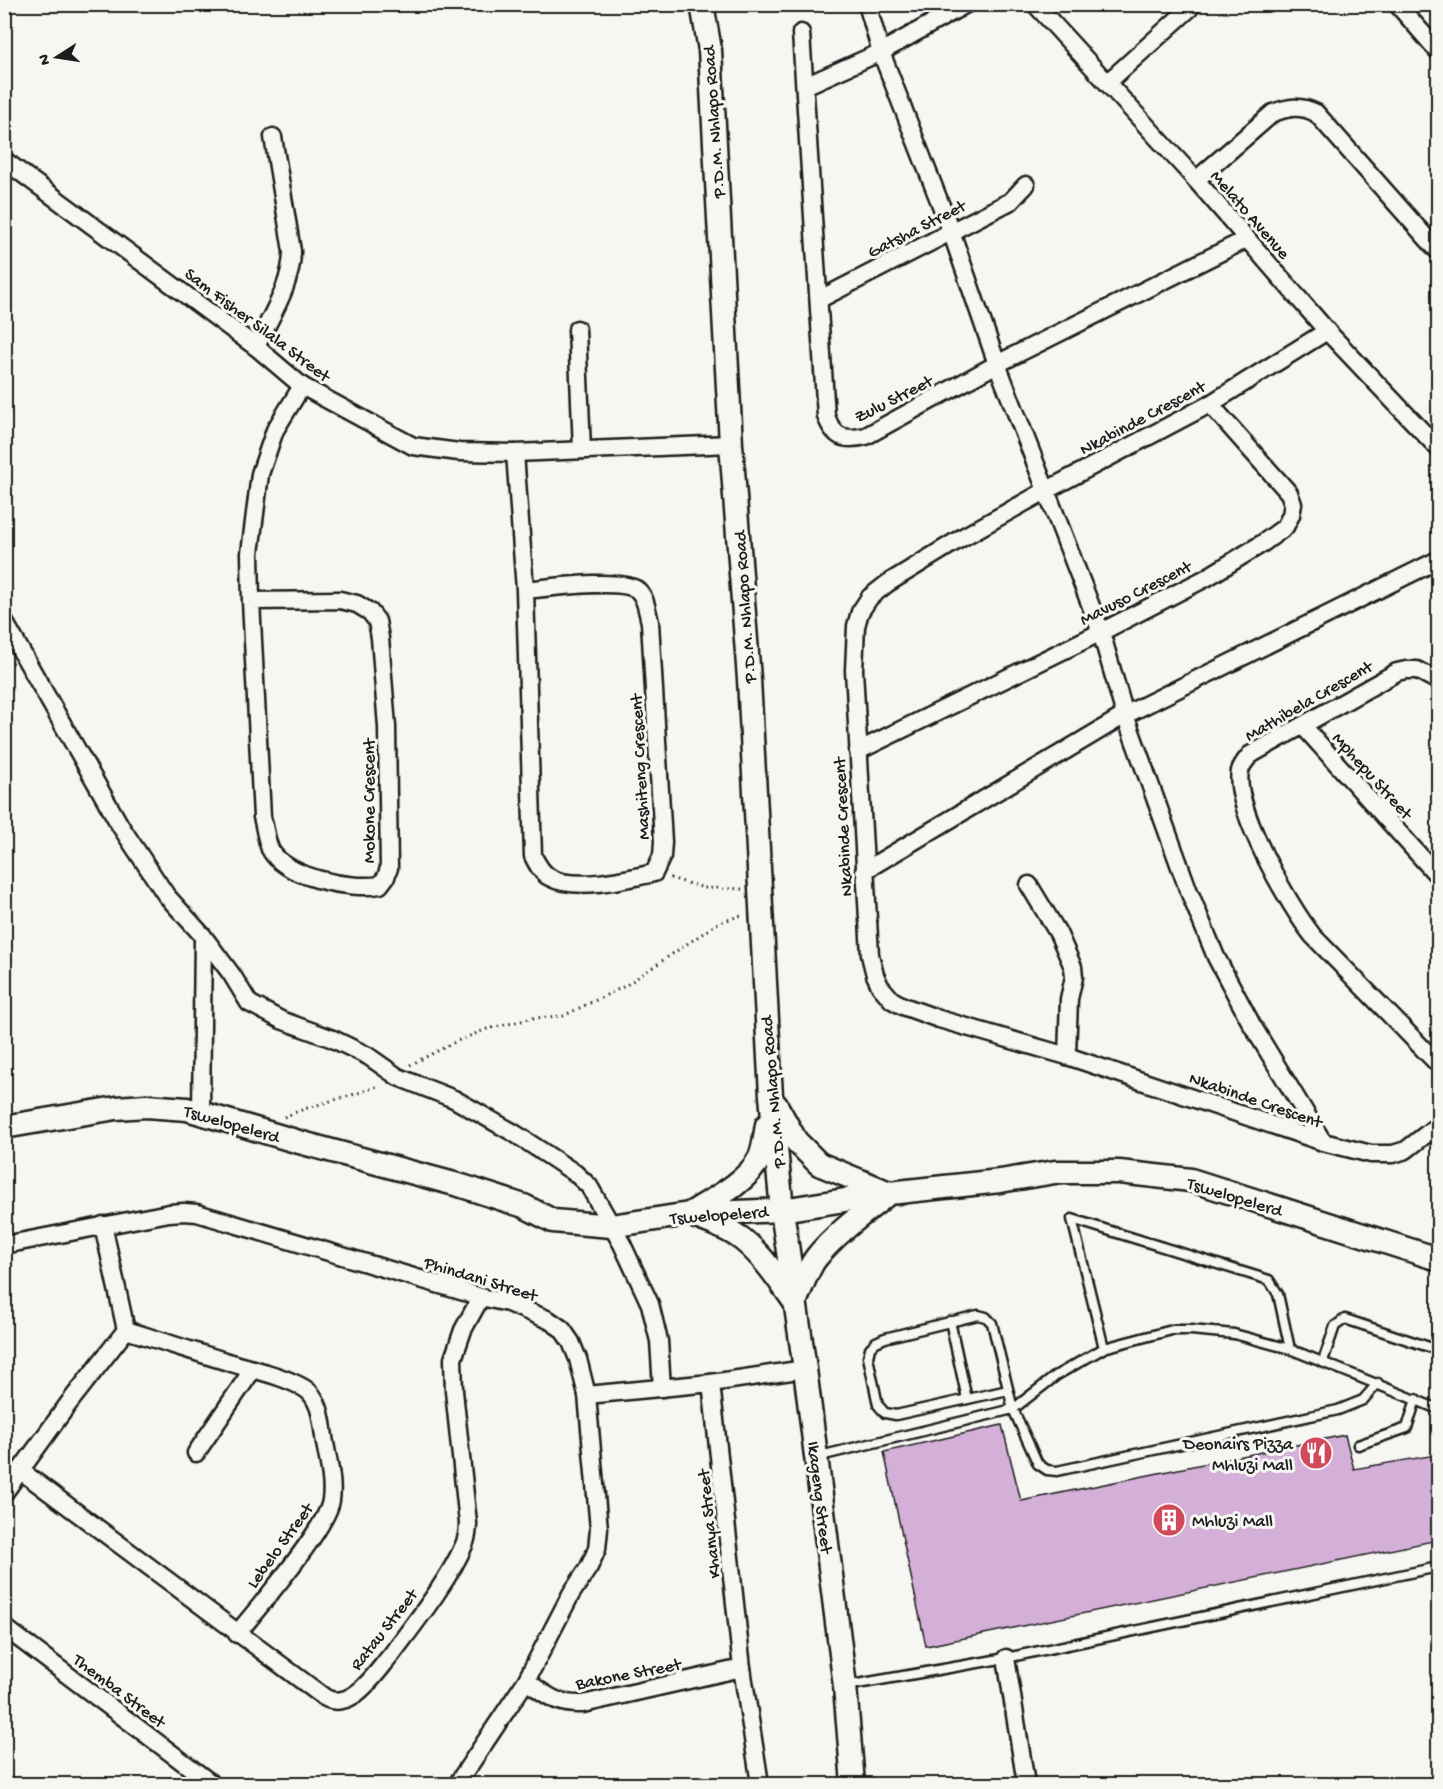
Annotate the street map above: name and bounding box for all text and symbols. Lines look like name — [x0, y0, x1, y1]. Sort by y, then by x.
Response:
north arrow — [27, 27, 87, 87]
street label: P.D.M. Nhlapo Road — [700, 44, 731, 200]
text: N — [35, 52, 56, 66]
street label: Melato Avenue — [1205, 167, 1294, 265]
street label: Gatsha Street — [865, 196, 971, 264]
street label: Sam Fisher Silala Street — [179, 264, 335, 389]
street label: Zulu Street — [852, 371, 938, 429]
street label: Nkabinde Crescent — [1077, 376, 1211, 461]
street label: P.D.M. Nhlapo Road — [731, 529, 762, 685]
street label: Mavuso Crescent — [1077, 556, 1197, 631]
street label: Mathibela Crescent — [1242, 656, 1378, 747]
street label: Mashiteng Crescent — [627, 692, 656, 840]
street label: Mphepu Street — [1327, 729, 1417, 826]
street label: Mokone Crescent — [360, 737, 381, 863]
street label: Nkabinde Crescent — [830, 755, 859, 897]
street label: P.D.M. Nhlapo Road — [757, 1013, 792, 1170]
street label: Nkabinde Crescent — [1186, 1069, 1326, 1134]
street label: Tswelopelerd — [180, 1101, 283, 1149]
street label: Tswelopelerd — [1183, 1174, 1286, 1223]
street label: Tswelopelerd — [668, 1202, 770, 1230]
street label: Phindani Street — [420, 1253, 541, 1308]
place label: Deonairs Pizza Mhluzi Mall — [1182, 1435, 1294, 1477]
restaurant icon: Deonairs Pizza Mhluzi Mall — [1298, 1435, 1334, 1471]
street label: Ikageng Street — [801, 1440, 836, 1556]
street label: Khanya Street — [694, 1467, 727, 1579]
street label: Lebelo Street — [243, 1498, 320, 1593]
building icon: Mhluzi Mall — [1151, 1502, 1187, 1538]
place label: Mhluzi Mall — [1192, 1512, 1273, 1533]
street label: Ratau Street — [347, 1584, 424, 1675]
street label: Themba Street — [67, 1650, 170, 1735]
street label: Bakone Street — [573, 1655, 684, 1696]

